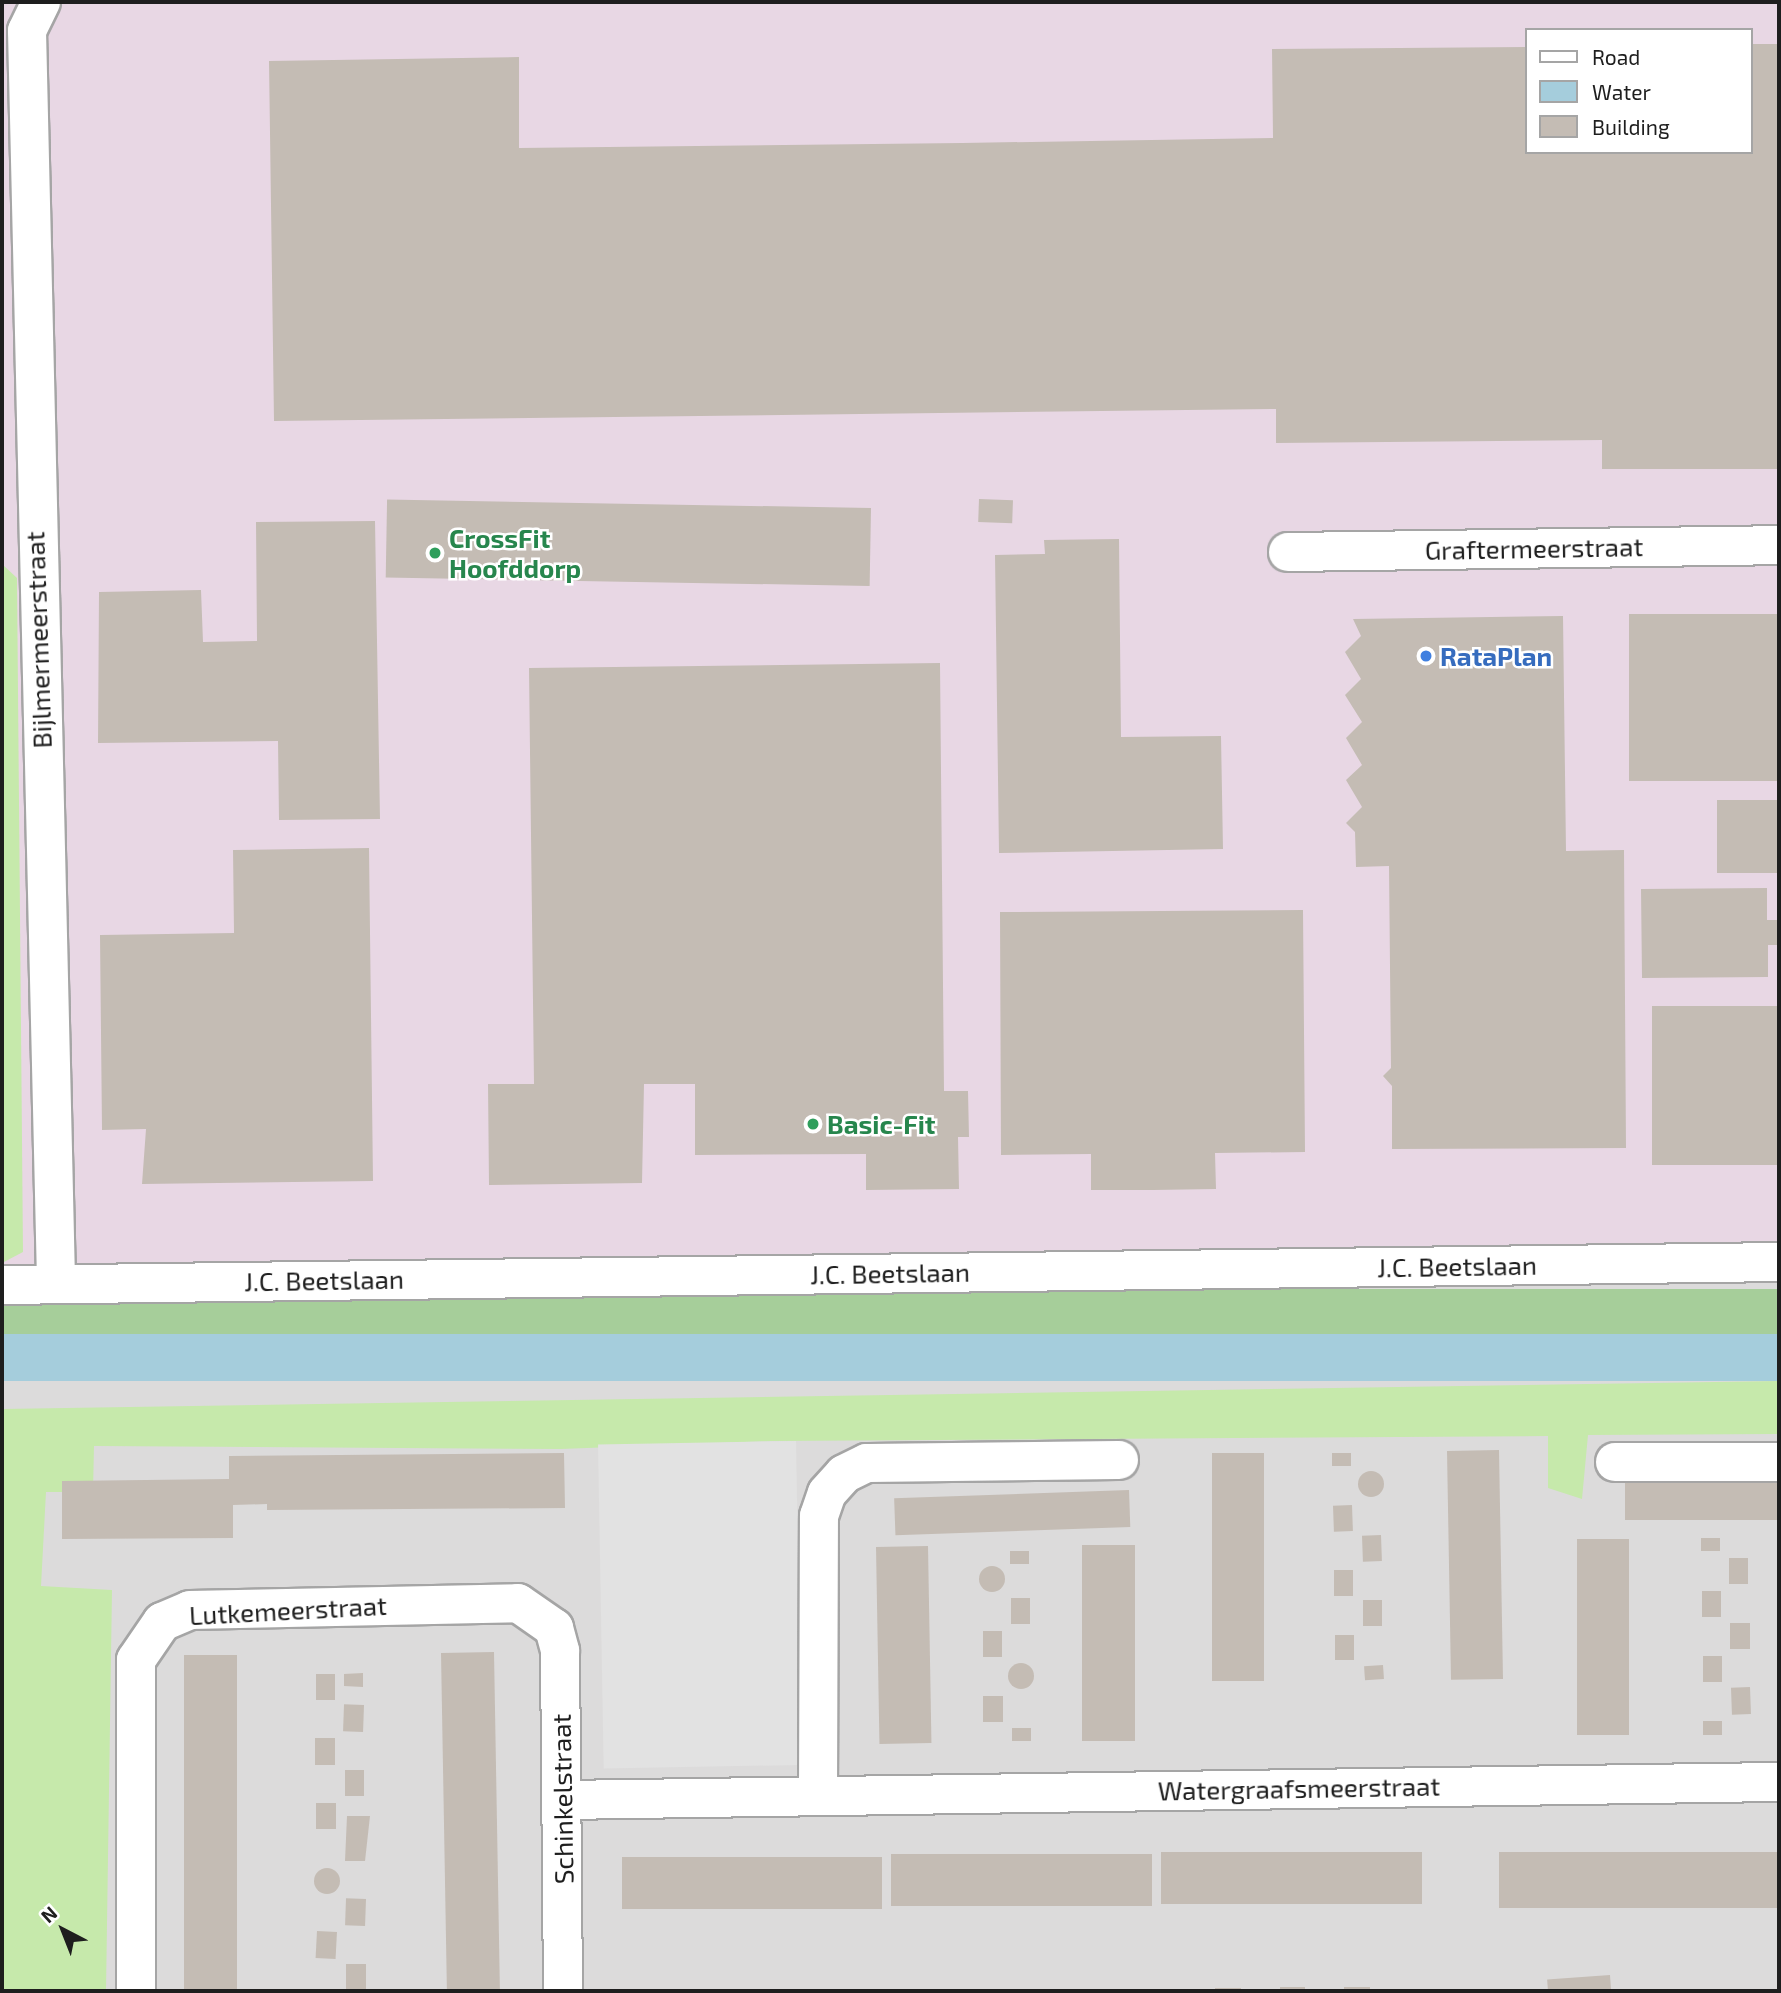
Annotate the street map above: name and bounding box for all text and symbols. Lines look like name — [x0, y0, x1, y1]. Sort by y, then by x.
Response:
legend — [1526, 28, 1753, 154]
text: Road — [1592, 44, 1640, 69]
text: Water — [1592, 79, 1651, 104]
text: Building — [1592, 114, 1670, 139]
place label: CrossFit Hoofddorp — [449, 522, 581, 584]
street label: Graftermeerstraat — [1425, 530, 1643, 566]
street label: Bijlmermeerstraat — [19, 531, 57, 749]
marker: CrossFit Hoofddorp — [427, 545, 443, 561]
place label: RataPlan — [1440, 640, 1552, 672]
marker: RataPlan — [1418, 648, 1434, 664]
place label: Basic-Fit — [827, 1108, 935, 1140]
marker: Basic-Fit — [805, 1116, 821, 1132]
street label: J.C. Beetslaan — [1377, 1249, 1537, 1283]
street label: J.C. Beetslaan — [810, 1256, 970, 1290]
street label: J.C. Beetslaan — [244, 1263, 404, 1297]
street label: Lutkemeerstraat — [188, 1589, 388, 1631]
street label: Schinkelstraat — [545, 1713, 579, 1885]
street label: Watergraafsmeerstraat — [1158, 1770, 1440, 1806]
north arrow — [28, 1895, 98, 1965]
text: N — [36, 1901, 61, 1927]

